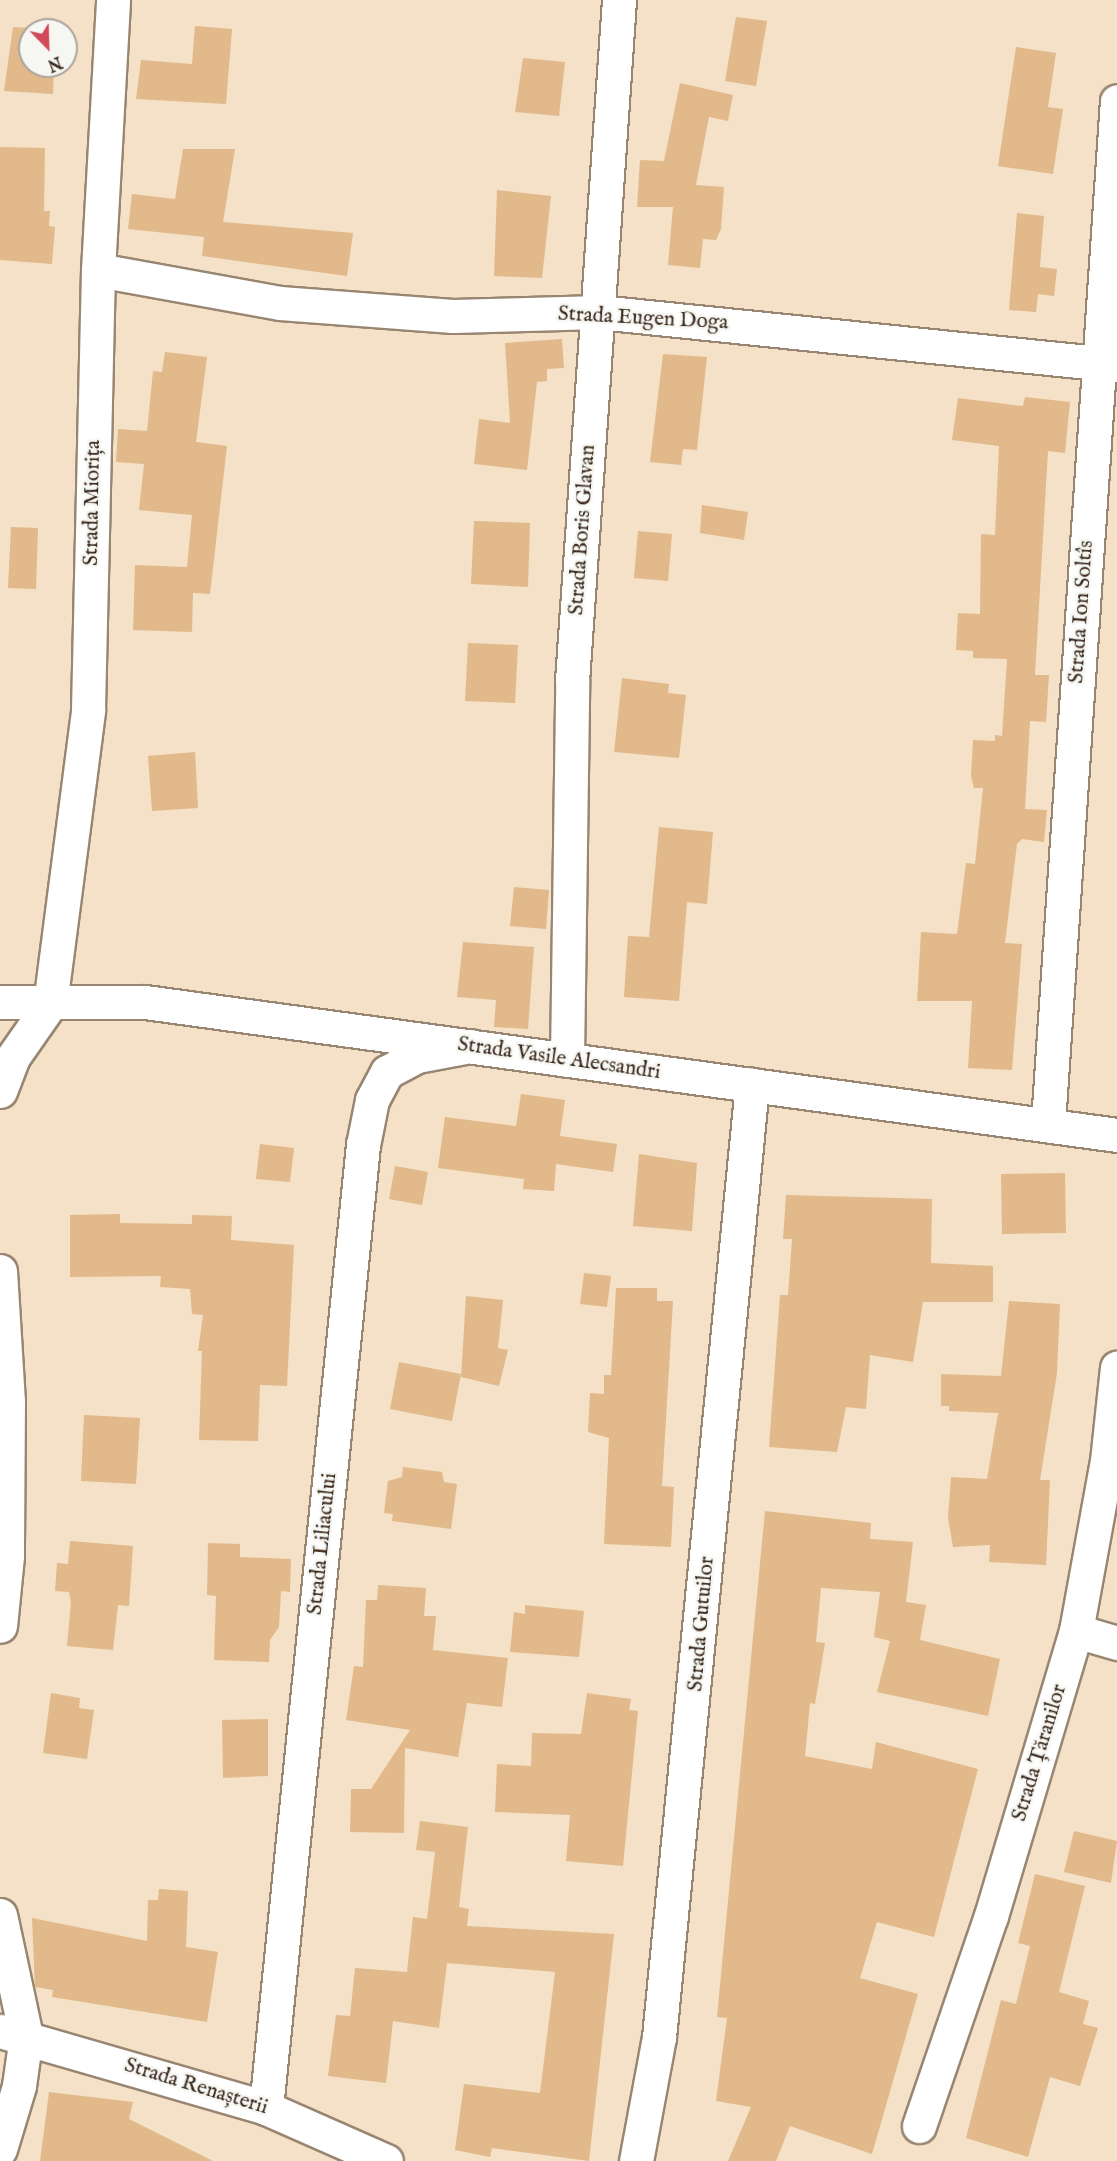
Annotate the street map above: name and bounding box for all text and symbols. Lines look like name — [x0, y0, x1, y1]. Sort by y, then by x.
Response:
north arrow — [18, 18, 78, 78]
text: N — [44, 51, 65, 75]
street label: Strada Eugen Doga — [557, 302, 729, 336]
street label: Strada Miorița — [79, 440, 107, 566]
street label: Strada Boris Glavan — [564, 444, 602, 616]
street label: Strada Ion Soltîs — [1064, 540, 1100, 684]
street label: Strada Vasile Alecsandri — [456, 1032, 662, 1086]
street label: Strada Liliacului — [303, 1472, 343, 1616]
street label: Strada Gutuilor — [684, 1555, 720, 1693]
street label: Strada Țăranilor — [1007, 1682, 1073, 1824]
street label: Strada Renașterii — [121, 2053, 271, 2121]

